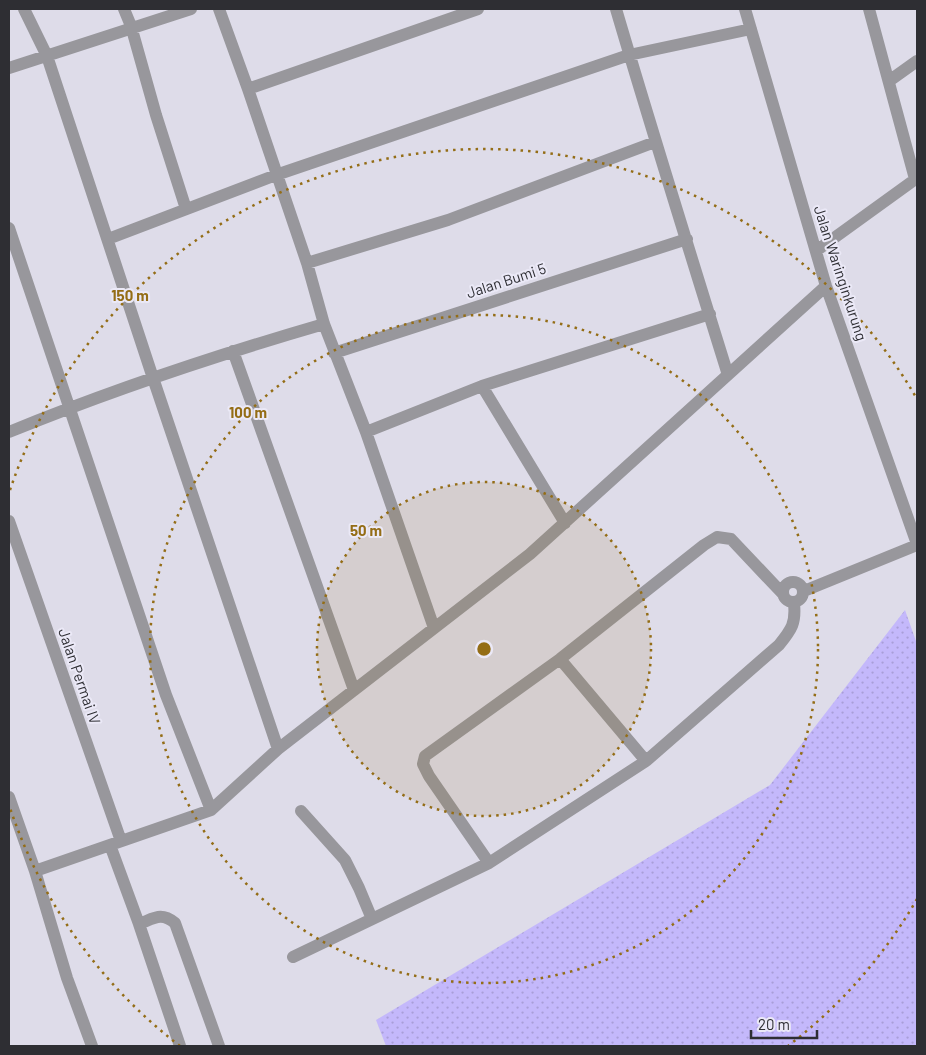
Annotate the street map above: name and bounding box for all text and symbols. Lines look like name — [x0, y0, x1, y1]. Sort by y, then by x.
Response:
street label: Jalan Waringinkurung — [811, 203, 871, 343]
street label: Jalan Bumi 5 — [464, 259, 548, 301]
text: 150 m — [111, 286, 149, 304]
text: 100 m — [229, 403, 267, 421]
text: 50 m — [350, 521, 382, 539]
street label: Jalan Permai IV — [55, 626, 105, 726]
centre of rings — [475, 640, 493, 658]
scale bar — [751, 1008, 817, 1040]
text: 20 m — [758, 1015, 790, 1033]

